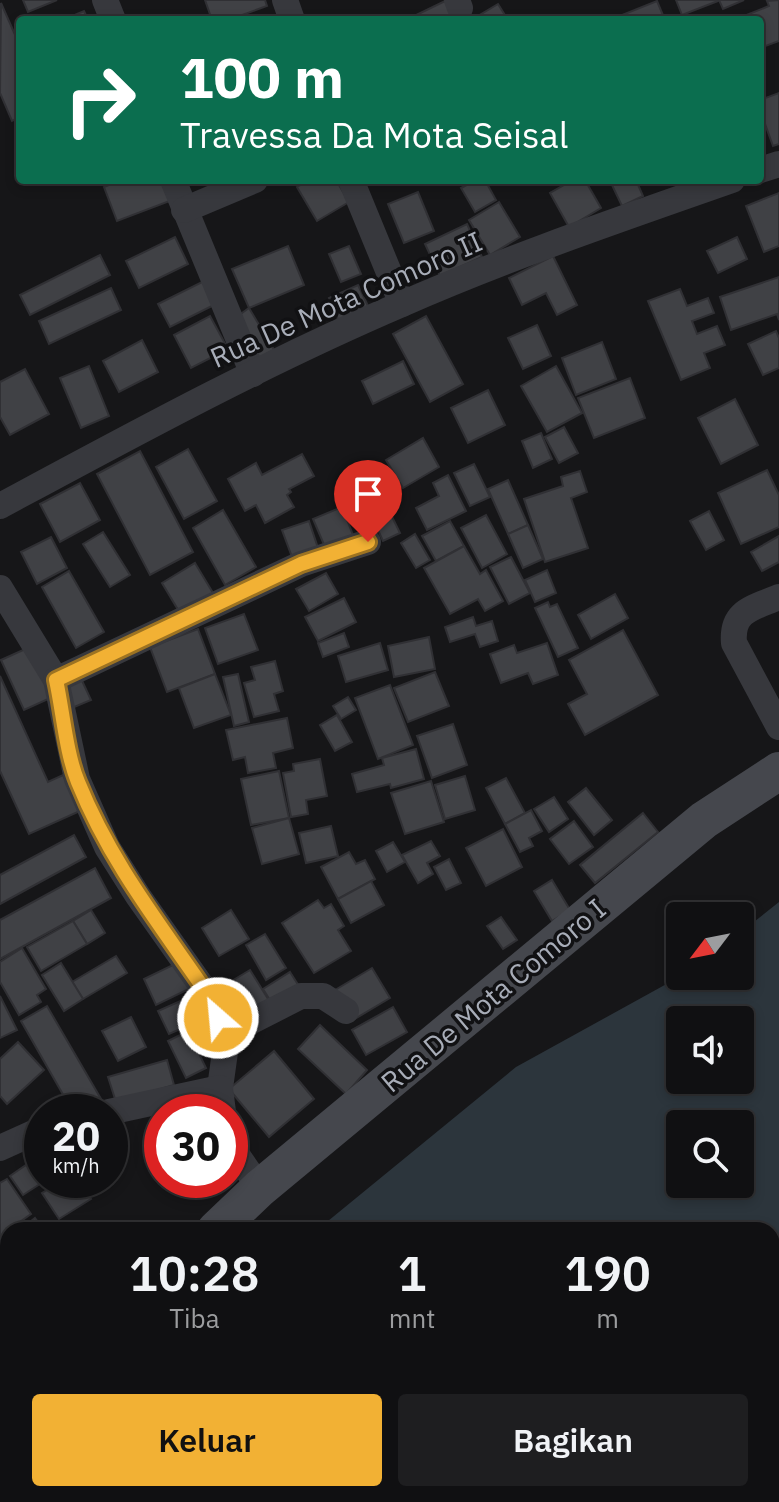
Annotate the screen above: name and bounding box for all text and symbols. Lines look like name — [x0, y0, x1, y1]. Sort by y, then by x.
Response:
text: 100 m — [180, 41, 344, 113]
icon: right — [48, 48, 152, 152]
text: Travessa Da Mota Seisal — [180, 111, 569, 158]
street label: Rua De Mota Comoro II — [204, 222, 488, 376]
pin — [334, 460, 402, 542]
icon: arrive — [346, 472, 390, 516]
street label: Rua De Mota Comoro I — [373, 890, 613, 1100]
north arrow — [666, 902, 754, 990]
map controls — [666, 902, 754, 1198]
position arrow — [176, 976, 260, 1060]
button: sound — [666, 1006, 754, 1094]
speed limit sign: 30 — [144, 1094, 248, 1198]
text: 20 — [52, 1110, 100, 1162]
button: search — [666, 1110, 754, 1198]
text: km/h — [52, 1152, 100, 1179]
text: 10:28 — [129, 1242, 260, 1304]
text: 1 — [398, 1242, 426, 1304]
text: 190 — [564, 1242, 651, 1304]
text: Tiba — [169, 1301, 220, 1335]
text: mnt — [389, 1301, 435, 1335]
text: m — [596, 1301, 619, 1335]
button: Keluar — [32, 1394, 382, 1486]
button: Bagikan — [398, 1394, 748, 1486]

